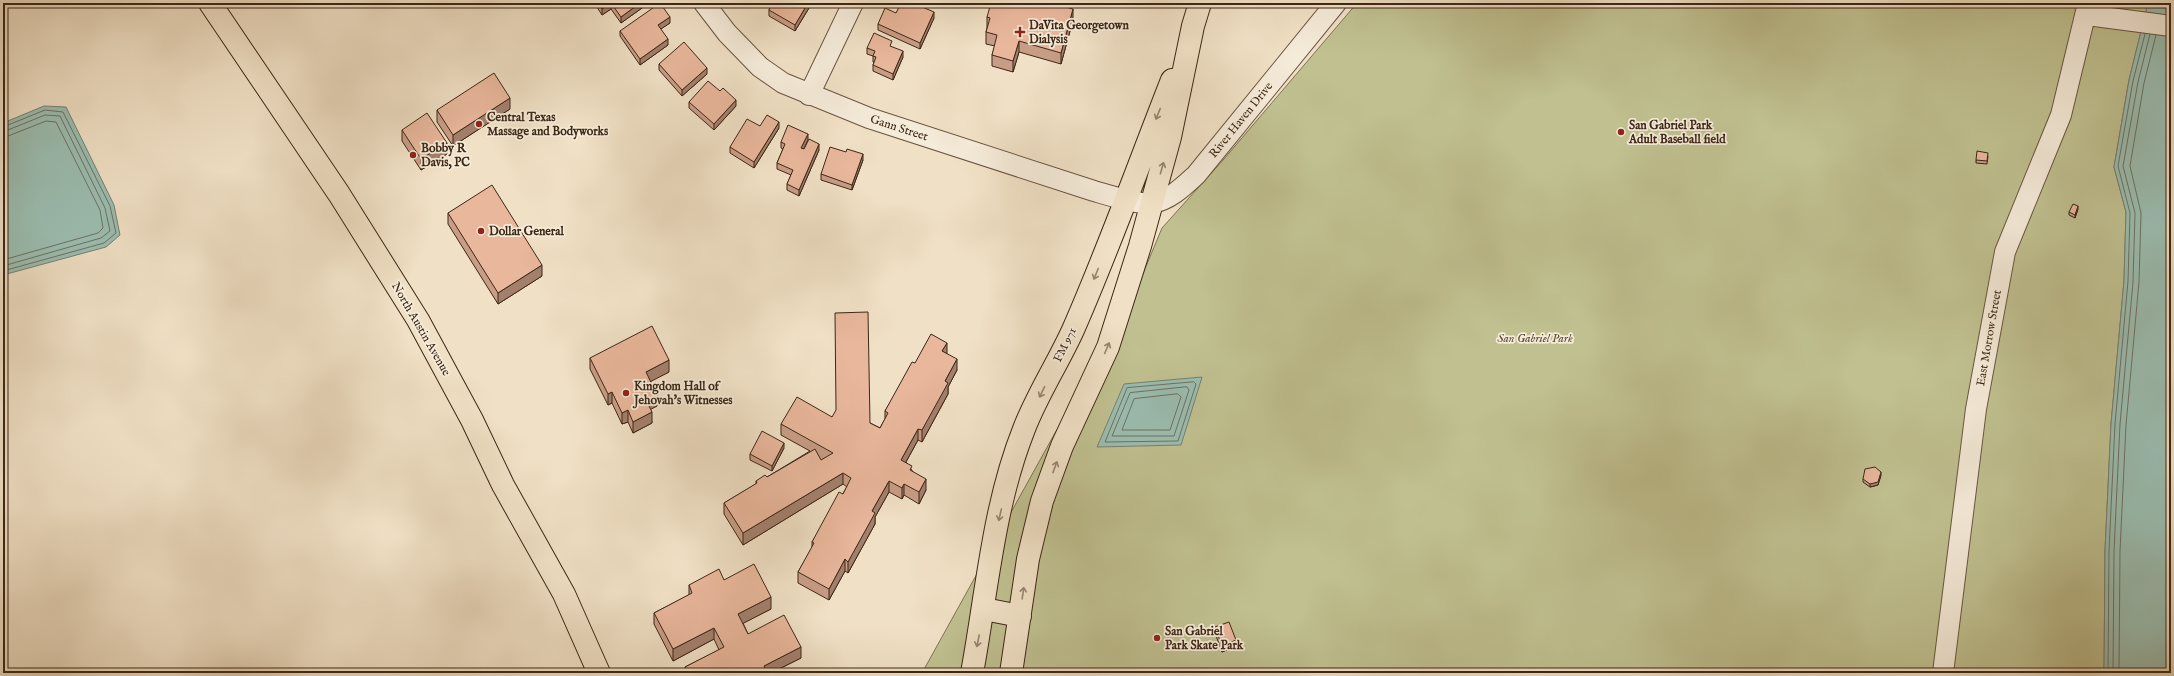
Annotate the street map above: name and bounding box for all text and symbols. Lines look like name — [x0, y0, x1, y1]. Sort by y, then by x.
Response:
place label: DaVita Georgetown Dialysis — [1029, 18, 1129, 48]
marker: DaVita Georgetown Dialysis — [1014, 26, 1026, 38]
street label: River Haven Drive — [1206, 79, 1276, 161]
one-way arrow — [1154, 108, 1162, 120]
place label: Central Texas Massage and Bodyworks — [487, 110, 609, 140]
street label: Gann Street — [868, 112, 930, 144]
place label: San Gabriel Park Adult Baseball field — [1628, 118, 1726, 147]
marker: Central Texas Massage and Bodyworks — [474, 119, 484, 129]
marker: San Gabriel Park Adult Baseball field — [1616, 127, 1626, 137]
place label: Bobby R Davis, PC — [421, 141, 470, 170]
marker: Bobby R Davis, PC — [408, 150, 418, 160]
one-way arrow — [1159, 162, 1166, 175]
place label: Dollar General — [489, 224, 564, 239]
marker: Dollar General — [476, 226, 486, 236]
one-way arrow — [1091, 268, 1099, 280]
street label: North Austin Avenue — [388, 280, 454, 379]
street label: East Morrow Street — [1973, 289, 2005, 387]
street label: FM 971 — [1050, 325, 1080, 365]
park label: San Gabriel Park — [1497, 331, 1573, 346]
one-way arrow — [1104, 343, 1111, 355]
place label: Kingdom Hall of Jehovah's Witnesses — [632, 379, 733, 409]
one-way arrow — [1038, 386, 1045, 398]
marker: Kingdom Hall of Jehovah's Witnesses — [621, 388, 631, 398]
one-way arrow — [1051, 462, 1059, 474]
one-way arrow — [996, 508, 1003, 521]
one-way arrow — [1019, 587, 1027, 600]
place label: San Gabriel Park Skate Park — [1165, 624, 1244, 653]
marker: San Gabriel Park Skate Park — [1152, 633, 1162, 643]
one-way arrow — [974, 634, 982, 647]

